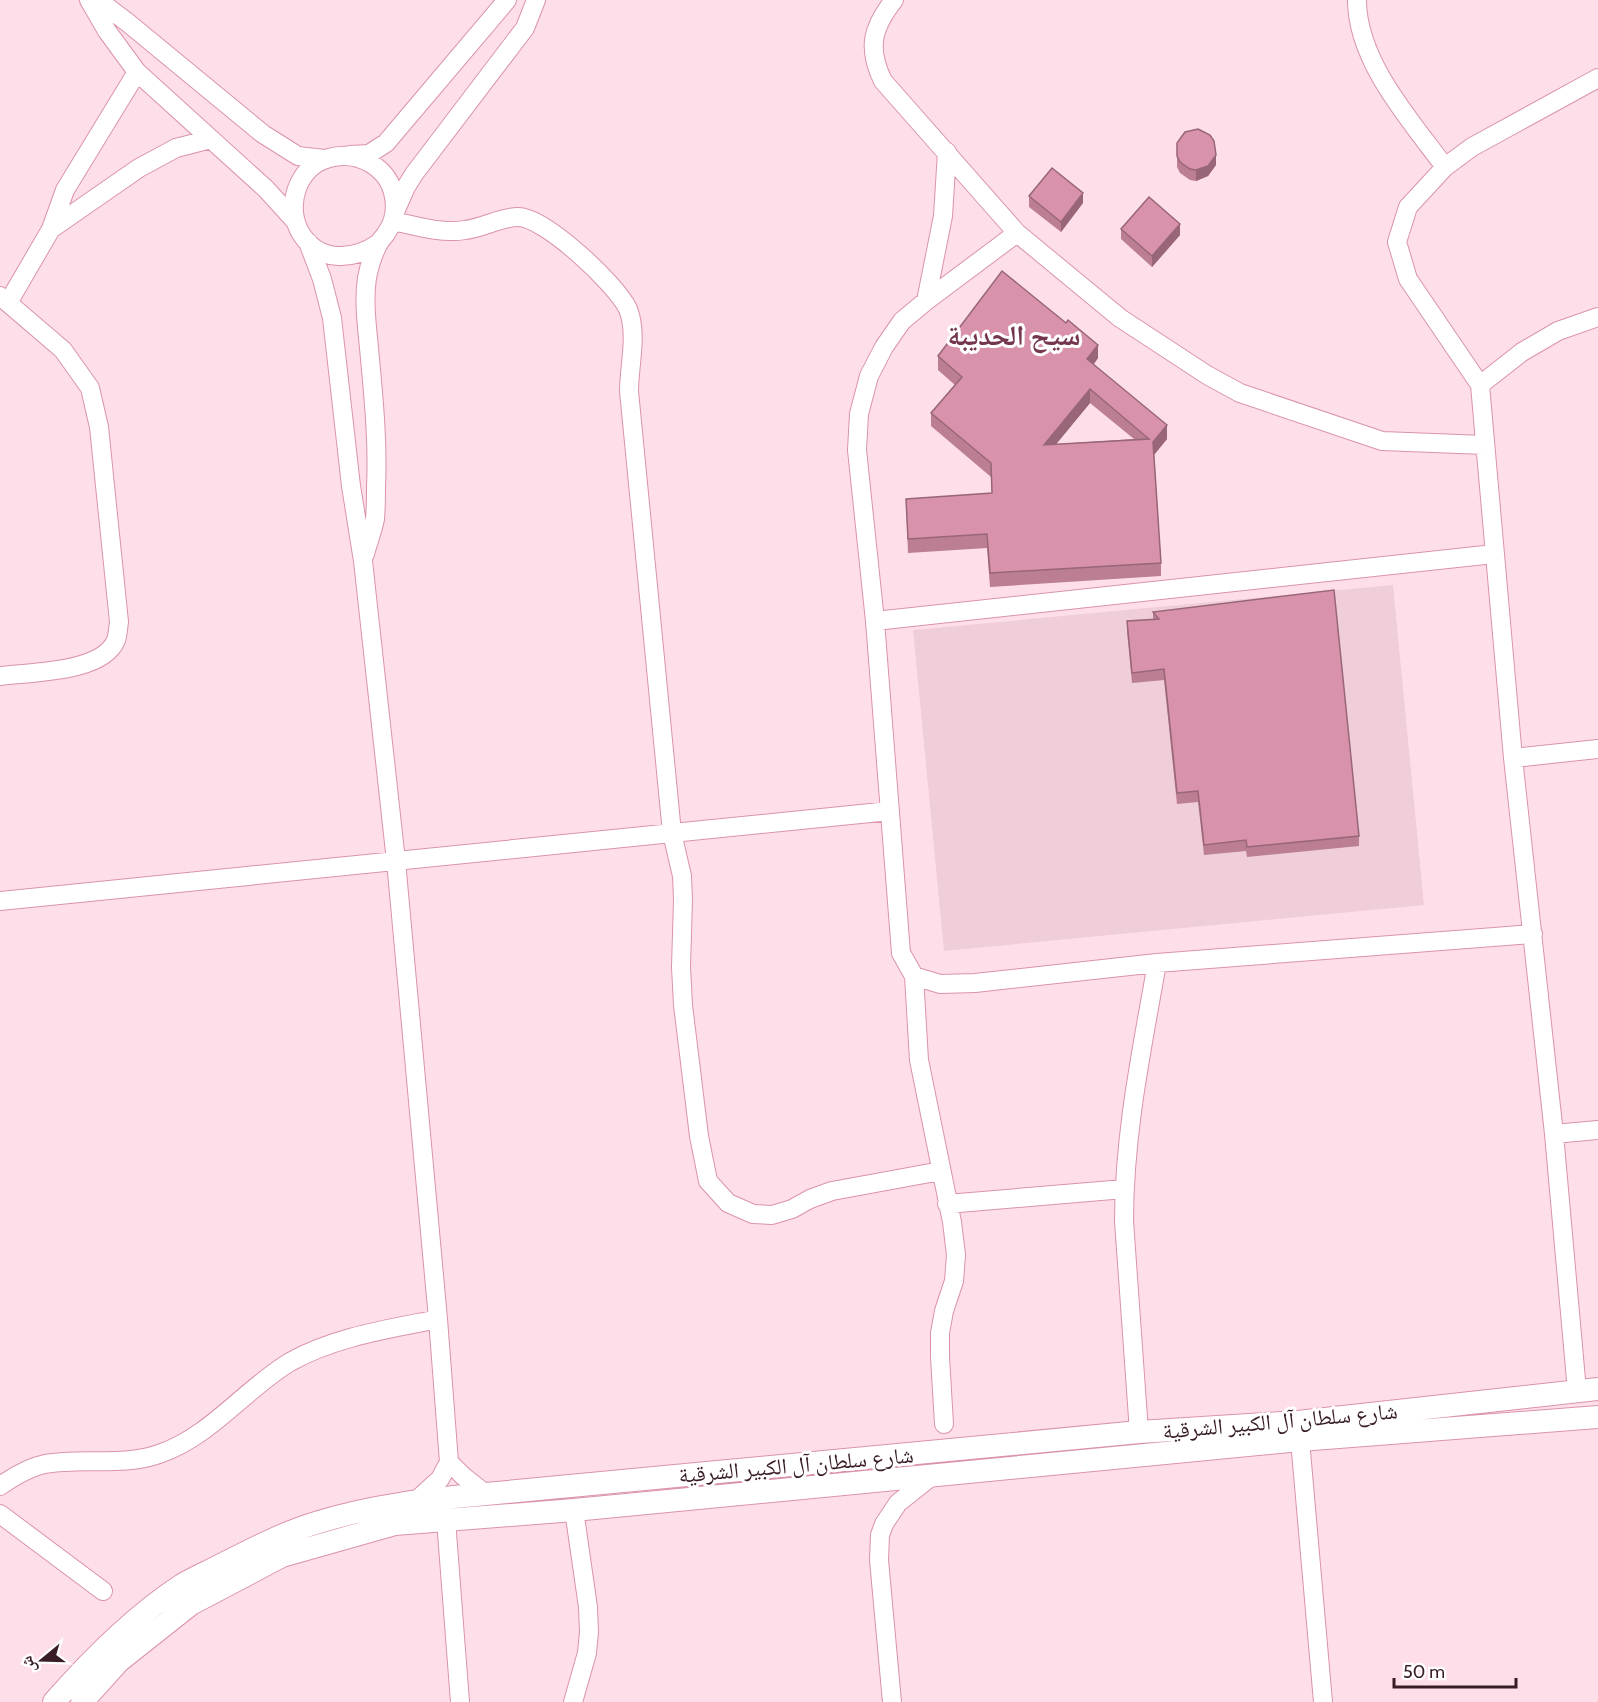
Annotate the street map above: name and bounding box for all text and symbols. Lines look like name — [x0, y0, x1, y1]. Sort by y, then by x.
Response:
district label: سيح الحديبة — [947, 318, 1081, 354]
street label: شارع سلطان آل الكبير الشرقية — [1161, 1397, 1399, 1445]
street label: شارع سلطان آل الكبير الشرقية — [677, 1441, 915, 1489]
north arrow — [12, 1630, 72, 1690]
scale bar — [1394, 1651, 1516, 1689]
text: ش — [17, 1654, 40, 1676]
text: 50 m — [1403, 1661, 1445, 1683]

